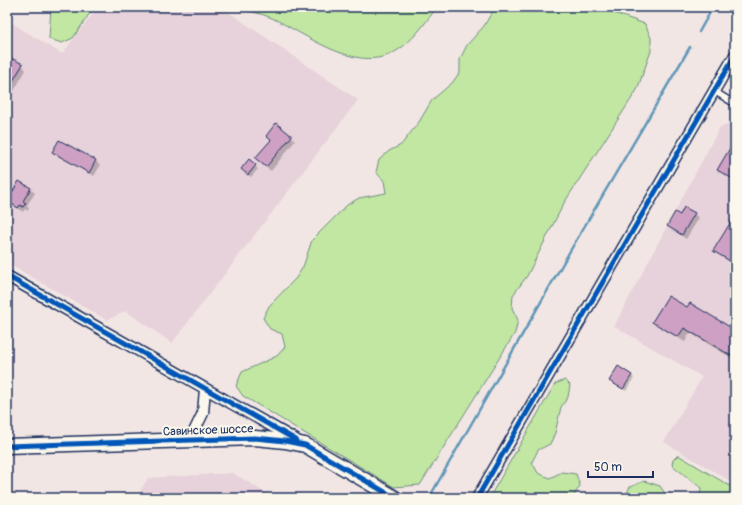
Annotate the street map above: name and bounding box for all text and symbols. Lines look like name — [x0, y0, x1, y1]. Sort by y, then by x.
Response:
street label: Савинское шоссе — [163, 421, 254, 440]
scale bar — [588, 453, 653, 479]
text: 50 m — [594, 460, 622, 475]

